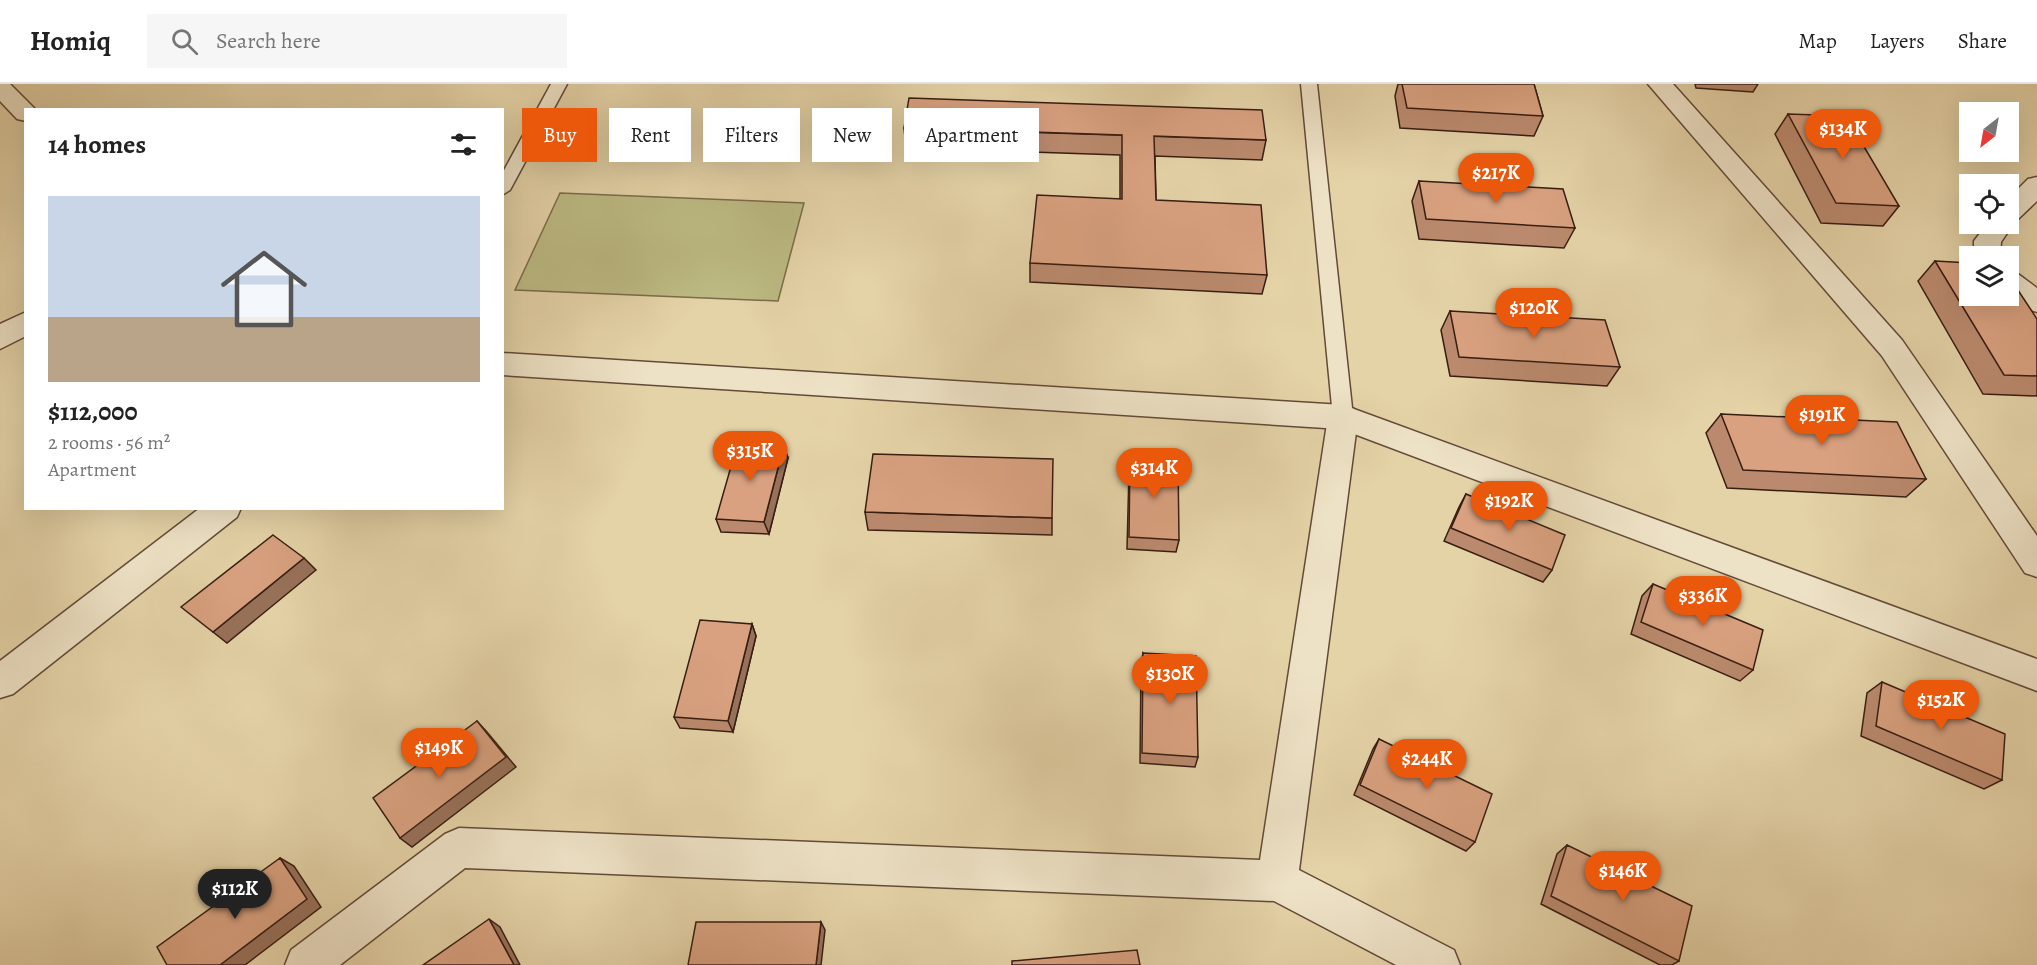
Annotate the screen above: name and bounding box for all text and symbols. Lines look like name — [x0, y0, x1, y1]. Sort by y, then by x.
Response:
search box — [147, 14, 567, 68]
text: Homiq — [30, 22, 111, 60]
icon: search — [168, 25, 201, 58]
text: Search here — [216, 26, 321, 56]
text: Map — [1798, 27, 1837, 55]
text: Layers — [1870, 27, 1925, 55]
text: Share — [1958, 27, 2007, 55]
north arrow — [1959, 102, 2019, 162]
map controls — [1959, 102, 2019, 306]
chip: Buy — [522, 108, 597, 162]
chip: Rent — [609, 108, 691, 162]
chip: Filters — [703, 108, 800, 162]
chip: New — [812, 108, 892, 162]
chip: Apartment — [904, 108, 1039, 162]
pin: $134K — [1801, 109, 1885, 160]
text: $134K — [1819, 115, 1867, 142]
text: 14 homes — [48, 127, 146, 162]
icon: filters — [447, 128, 480, 161]
pin: $217K — [1454, 153, 1538, 204]
text: $217K — [1472, 159, 1520, 186]
button: locate — [1959, 174, 2019, 234]
icon: home — [210, 235, 318, 343]
button: layers — [1959, 246, 2019, 306]
pin: $120K — [1492, 288, 1576, 339]
text: $120K — [1509, 294, 1559, 321]
text: $112,000 — [48, 394, 138, 429]
pin: $191K — [1780, 395, 1864, 446]
text: $191K — [1799, 401, 1845, 428]
text: 2 rooms · 56 m² — [48, 429, 170, 456]
pin: $315K — [708, 431, 792, 482]
text: $315K — [727, 437, 773, 464]
pin: $314K — [1112, 448, 1196, 499]
text: $314K — [1130, 454, 1178, 481]
text: Apartment — [48, 456, 137, 483]
pin: $192K — [1467, 481, 1551, 532]
text: $192K — [1485, 487, 1533, 514]
pin: $336K — [1661, 576, 1745, 627]
text: $336K — [1679, 582, 1728, 609]
pin: $130K — [1128, 654, 1212, 705]
text: $130K — [1146, 660, 1194, 687]
pin: $152K — [1899, 680, 1983, 731]
text: $152K — [1917, 686, 1965, 713]
pin: $149K — [397, 728, 481, 779]
text: $149K — [415, 734, 463, 761]
pin: $244K — [1385, 739, 1469, 790]
text: $244K — [1402, 745, 1452, 772]
pin: $146K — [1581, 851, 1665, 902]
text: $146K — [1599, 857, 1647, 884]
pin: $112K — [193, 869, 277, 920]
text: $112K — [212, 875, 258, 902]

